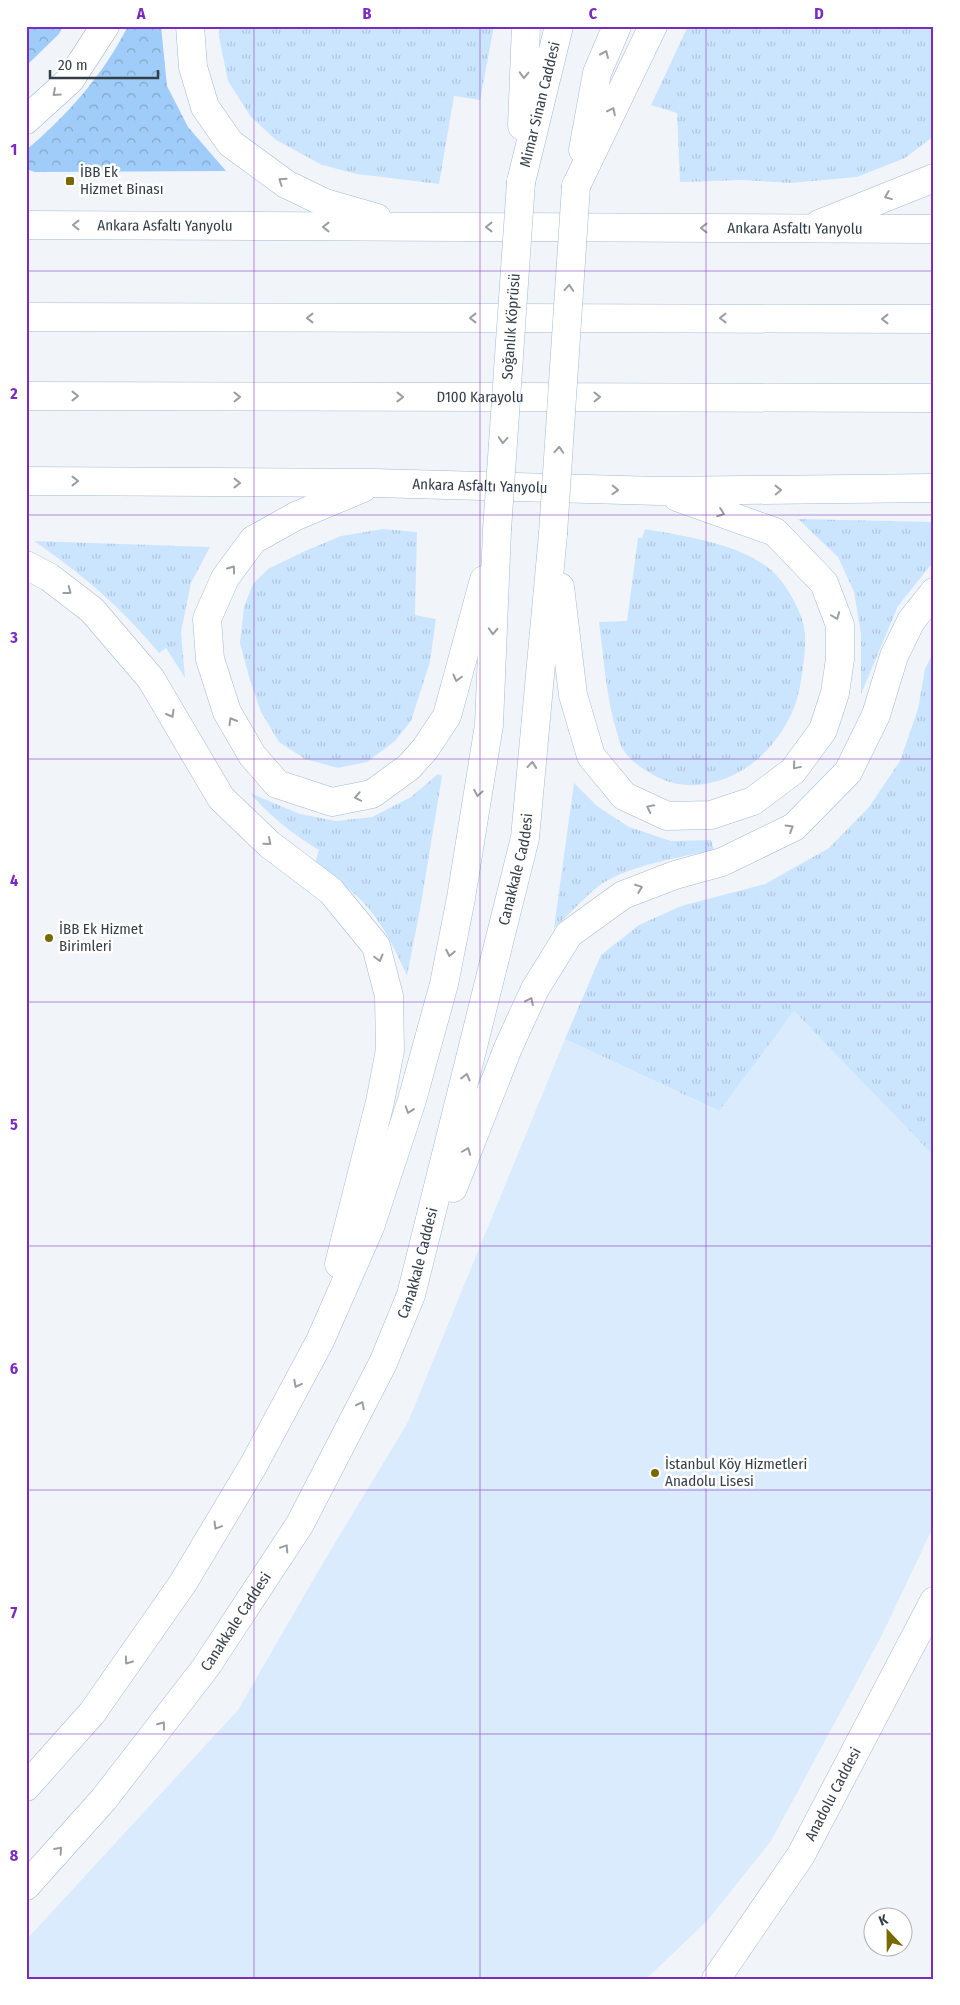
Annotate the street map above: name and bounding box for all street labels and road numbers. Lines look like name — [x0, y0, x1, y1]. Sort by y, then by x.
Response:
street label: Mimar Sinan Caddesi — [516, 40, 564, 169]
street label: Ankara Asfaltı Yanyolu — [97, 216, 233, 235]
street label: Ankara Asfaltı Yanyolu — [727, 219, 863, 238]
street label: Soğanlık Köprüsü — [498, 273, 524, 380]
street label: D100 Karayolu — [436, 388, 524, 406]
street label: Ankara Asfaltı Yanyolu — [412, 475, 548, 497]
street label: Canakkale Caddesi — [495, 813, 536, 927]
street label: Canakkale Caddesi — [393, 1206, 441, 1321]
street label: Canakkale Caddesi — [197, 1569, 275, 1674]
street label: Anadolu Caddesi — [801, 1744, 865, 1844]

